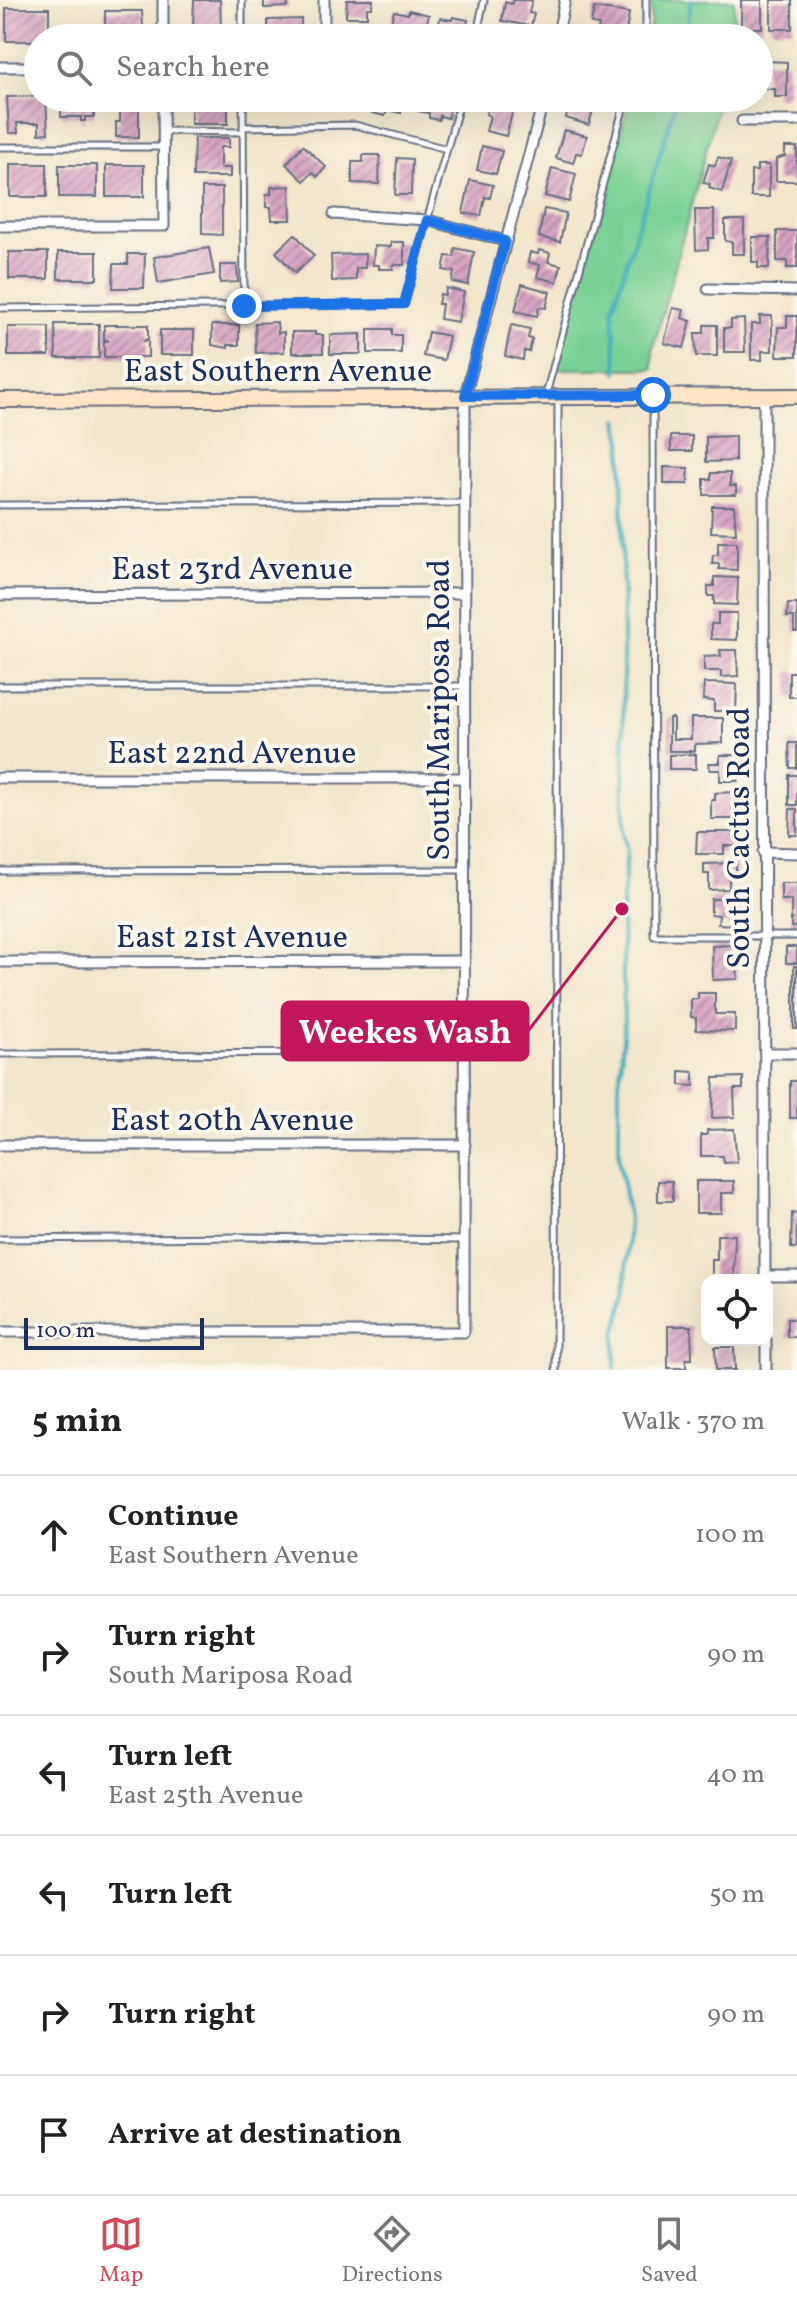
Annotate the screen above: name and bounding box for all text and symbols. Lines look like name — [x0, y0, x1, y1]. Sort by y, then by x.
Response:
search box — [24, 24, 773, 112]
icon: search — [52, 46, 96, 90]
text: Search here — [116, 47, 270, 89]
route end — [226, 288, 262, 324]
street label: East Southern Avenue — [124, 351, 432, 395]
route start — [635, 377, 671, 413]
street label: East 23rd Avenue — [111, 549, 353, 593]
street label: South Mariposa Road — [419, 559, 463, 861]
street label: South Cactus Road — [719, 707, 763, 969]
street label: East 22nd Avenue — [107, 733, 357, 777]
street label: East 21st Avenue — [116, 917, 348, 961]
callout: Weekes Wash — [282, 1002, 528, 1060]
text: Weekes Wash — [299, 1011, 511, 1058]
street label: East 20th Avenue — [110, 1100, 354, 1144]
map controls — [701, 1274, 773, 1346]
button: locate — [701, 1274, 773, 1346]
scale bar — [24, 1314, 204, 1350]
text: 100 m — [36, 1316, 95, 1347]
text: 5 min — [32, 1399, 122, 1446]
text: Walk · 370 m — [622, 1404, 765, 1440]
text: Continue — [108, 1496, 239, 1538]
icon: ahead — [32, 1513, 76, 1557]
text: 100 m — [695, 1517, 765, 1553]
text: East Southern Avenue — [108, 1538, 358, 1574]
text: Turn right — [108, 1616, 256, 1658]
icon: right — [32, 1633, 76, 1677]
text: 90 m — [707, 1637, 765, 1673]
text: South Mariposa Road — [108, 1658, 353, 1694]
text: Turn left — [108, 1736, 232, 1778]
icon: left — [32, 1753, 76, 1797]
text: 40 m — [706, 1757, 765, 1793]
text: East 25th Avenue — [108, 1778, 303, 1814]
icon: left — [32, 1873, 76, 1917]
text: Turn left — [108, 1874, 232, 1916]
text: 50 m — [709, 1877, 765, 1913]
icon: right — [32, 1993, 76, 2037]
text: Turn right — [108, 1994, 256, 2036]
text: 90 m — [707, 1997, 765, 2033]
icon: arrive — [32, 2113, 76, 2157]
text: Arrive at destination — [108, 2114, 402, 2156]
tab: Map — [99, 2212, 143, 2291]
tab: Directions — [342, 2212, 443, 2291]
tab: Saved — [641, 2212, 698, 2291]

